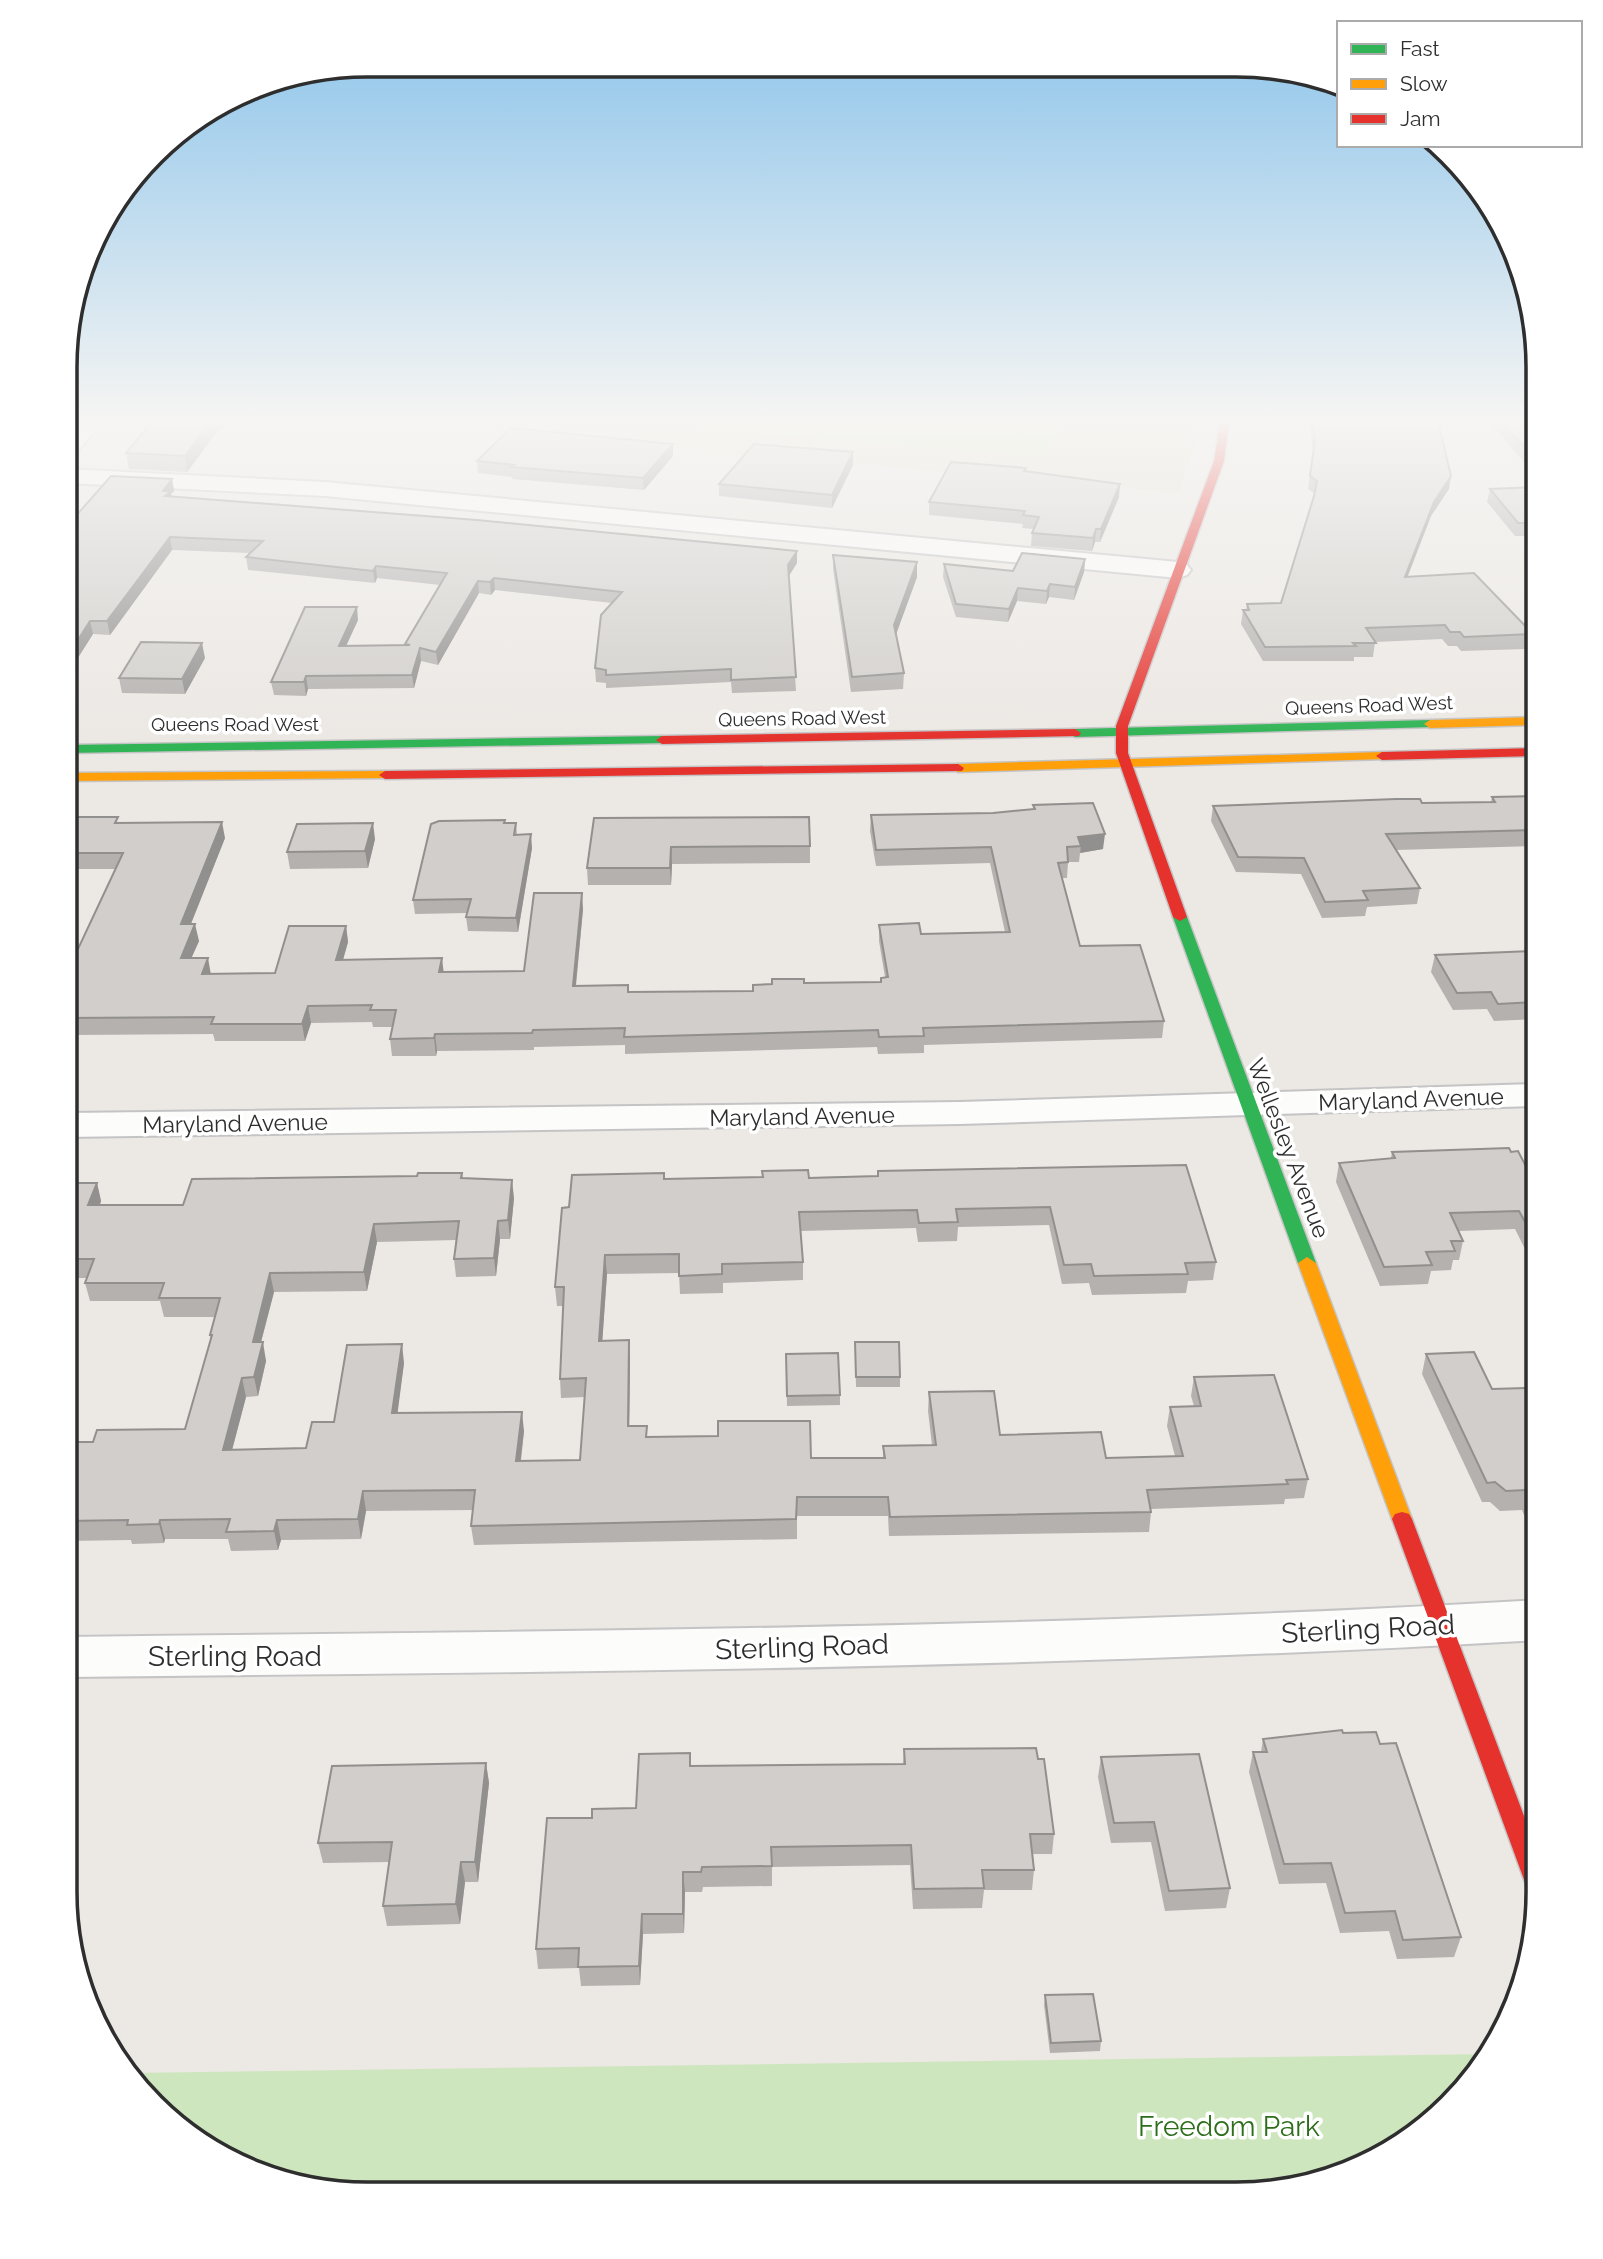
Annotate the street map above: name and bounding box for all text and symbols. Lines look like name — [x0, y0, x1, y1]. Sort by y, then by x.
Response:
legend — [1337, 21, 1582, 147]
text: Fast — [1400, 36, 1440, 61]
text: Slow — [1400, 71, 1448, 96]
text: Jam — [1400, 106, 1441, 131]
street label: Queens Road West — [1285, 691, 1454, 719]
street label: Queens Road West — [718, 706, 887, 730]
street label: Queens Road West — [151, 713, 320, 735]
street label: Wellesley Avenue — [1242, 1054, 1336, 1242]
street label: Maryland Avenue — [1318, 1082, 1504, 1116]
street label: Maryland Avenue — [709, 1101, 895, 1131]
street label: Maryland Avenue — [142, 1108, 328, 1138]
street label: Sterling Road — [1280, 1608, 1456, 1650]
street label: Sterling Road — [715, 1627, 889, 1667]
street label: Sterling Road — [148, 1640, 322, 1673]
park label: Freedom Park — [1138, 2110, 1320, 2143]

